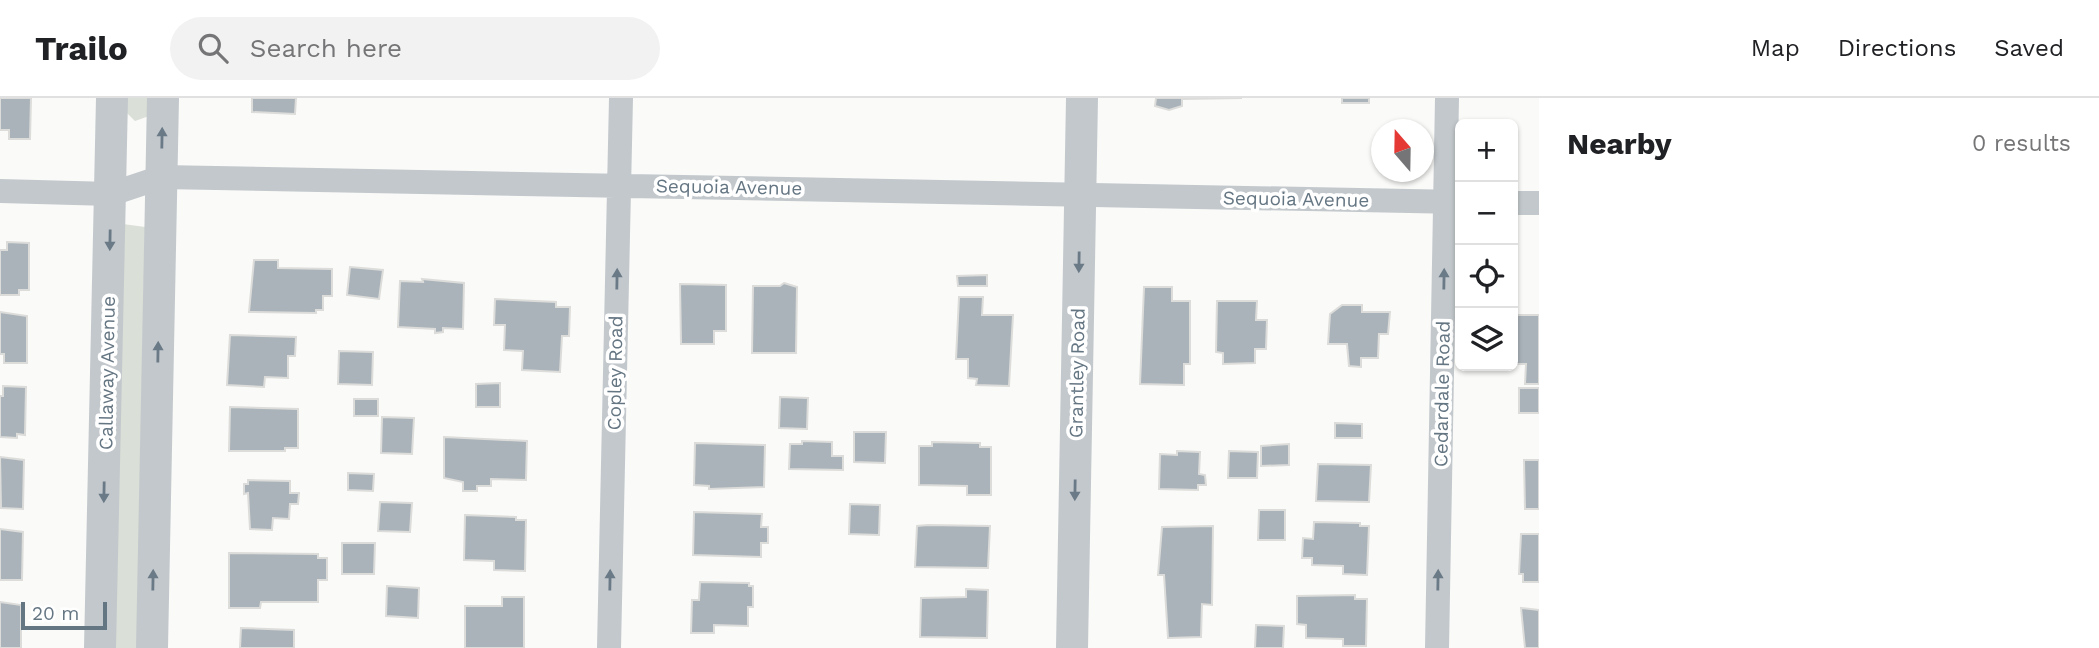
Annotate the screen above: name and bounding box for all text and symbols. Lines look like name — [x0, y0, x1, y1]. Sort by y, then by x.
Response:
search box — [170, 17, 660, 80]
text: Trailo — [35, 29, 128, 68]
icon: search — [194, 29, 232, 67]
text: Search here — [250, 33, 402, 63]
text: Map — [1751, 34, 1800, 62]
text: Directions — [1838, 34, 1956, 62]
text: Saved — [1994, 34, 2064, 62]
north arrow — [1371, 119, 1434, 182]
map controls — [1455, 119, 1518, 371]
button: + — [1455, 119, 1518, 182]
one-way arrow — [157, 126, 168, 148]
text: Nearby — [1567, 126, 1672, 161]
text: 0 results — [1972, 130, 2071, 157]
street label: Sequoia Avenue — [656, 174, 802, 200]
button: − — [1455, 182, 1518, 245]
street label: Sequoia Avenue — [1223, 186, 1369, 212]
one-way arrow — [104, 229, 116, 251]
button: locate — [1455, 245, 1518, 308]
one-way arrow — [1073, 252, 1085, 274]
one-way arrow — [611, 268, 623, 290]
one-way arrow — [1438, 268, 1450, 290]
street label: Callaway Avenue — [94, 296, 120, 450]
street label: Grantley Road — [1064, 308, 1090, 438]
button: layers — [1455, 308, 1518, 371]
street label: Copley Road — [602, 315, 628, 431]
street label: Cedardale Road — [1429, 321, 1455, 467]
one-way arrow — [152, 341, 164, 363]
one-way arrow — [1069, 479, 1080, 501]
one-way arrow — [98, 481, 109, 503]
one-way arrow — [147, 569, 159, 591]
one-way arrow — [605, 569, 616, 591]
one-way arrow — [1432, 569, 1444, 591]
scale bar — [21, 599, 107, 631]
text: 20 m — [32, 602, 79, 625]

